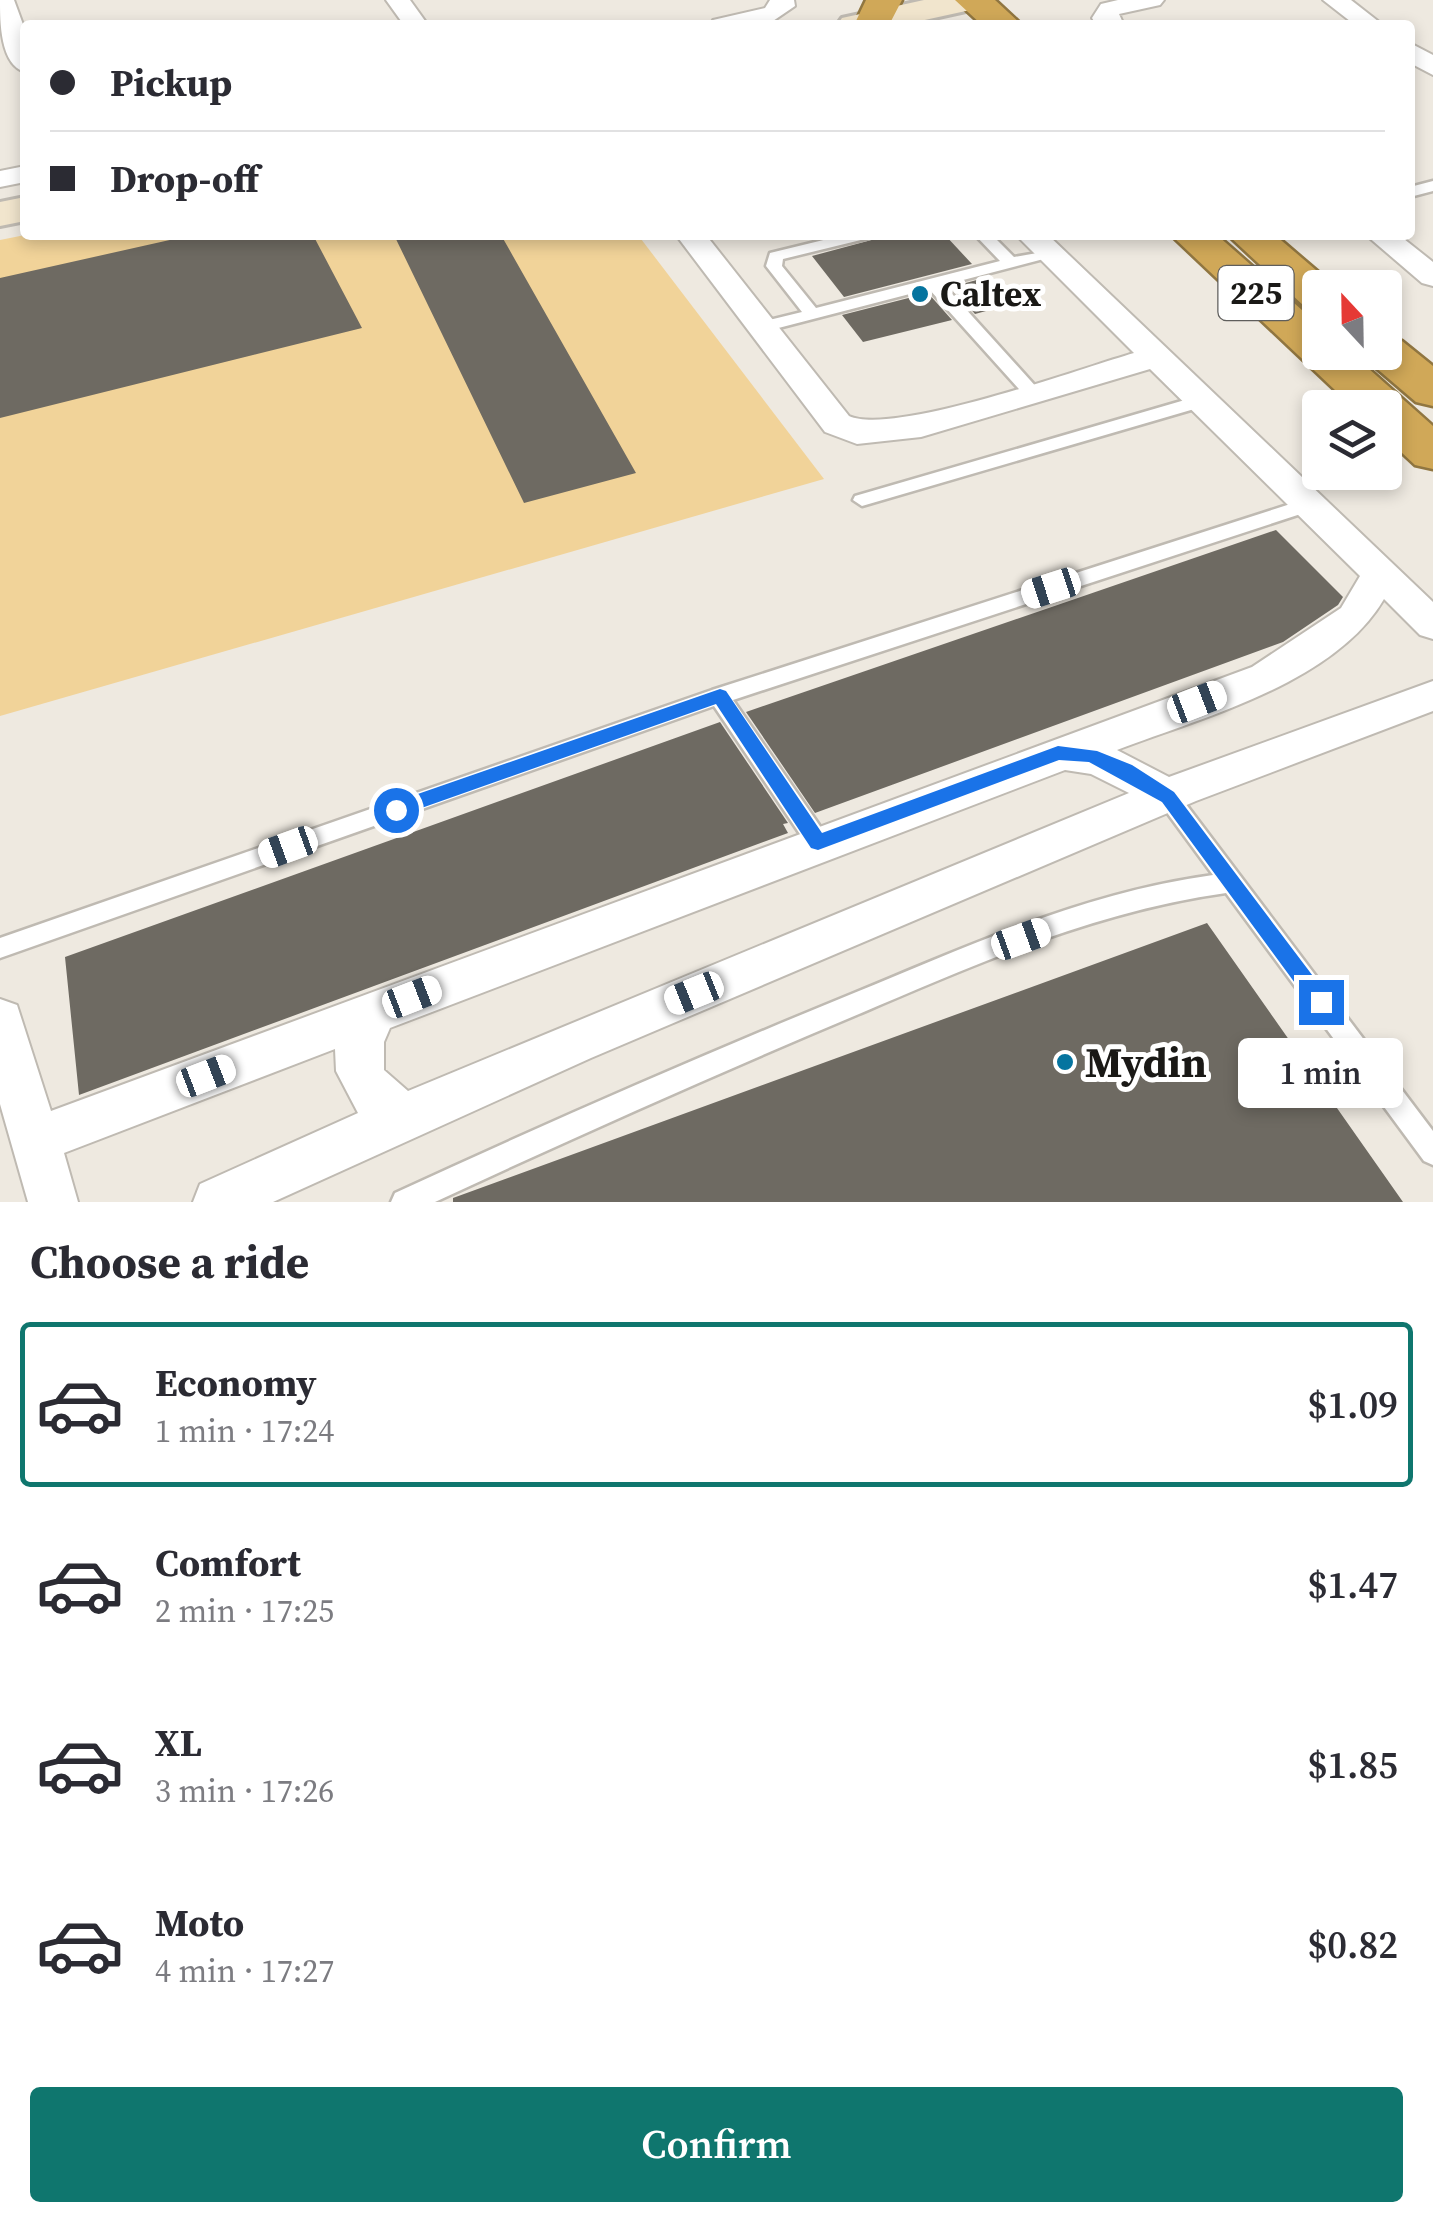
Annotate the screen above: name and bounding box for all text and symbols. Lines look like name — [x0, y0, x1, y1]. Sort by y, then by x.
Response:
text: Pickup — [110, 57, 232, 109]
text: Drop-off — [110, 153, 259, 205]
road number: 225 — [1218, 266, 1294, 320]
place label: Caltex — [940, 270, 1041, 318]
north arrow — [1302, 270, 1402, 370]
map controls — [1302, 270, 1402, 490]
marker: Caltex — [909, 283, 931, 305]
button: layers — [1302, 390, 1402, 490]
car — [1018, 564, 1084, 612]
car — [1164, 677, 1230, 727]
route start — [374, 788, 419, 833]
car — [255, 823, 321, 871]
car — [988, 915, 1054, 963]
car — [661, 968, 727, 1018]
car — [379, 972, 445, 1022]
route end — [1299, 980, 1344, 1025]
place label: Mydin — [1085, 1033, 1207, 1091]
callout: 1 min — [1238, 1037, 1404, 1107]
car — [173, 1051, 239, 1101]
marker: Mydin — [1054, 1051, 1076, 1073]
text: 1 min — [1279, 1051, 1362, 1095]
text: Choose a ride — [30, 1231, 309, 1293]
text: Economy — [155, 1357, 317, 1409]
icon: car — [35, 1360, 125, 1450]
text: $1.09 — [1308, 1379, 1398, 1431]
text: 1 min · 17:24 — [155, 1409, 334, 1453]
text: Comfort — [155, 1537, 301, 1589]
icon: car — [35, 1540, 125, 1630]
text: $1.47 — [1308, 1559, 1398, 1611]
text: 2 min · 17:25 — [155, 1589, 334, 1633]
text: XL — [155, 1717, 202, 1769]
icon: car — [35, 1720, 125, 1810]
text: $1.85 — [1308, 1739, 1398, 1791]
text: 3 min · 17:26 — [155, 1769, 334, 1813]
text: Moto — [155, 1897, 244, 1949]
icon: car — [35, 1900, 125, 1990]
text: $0.82 — [1308, 1919, 1398, 1971]
text: 4 min · 17:27 — [155, 1949, 334, 1993]
button: Confirm — [30, 2087, 1403, 2202]

